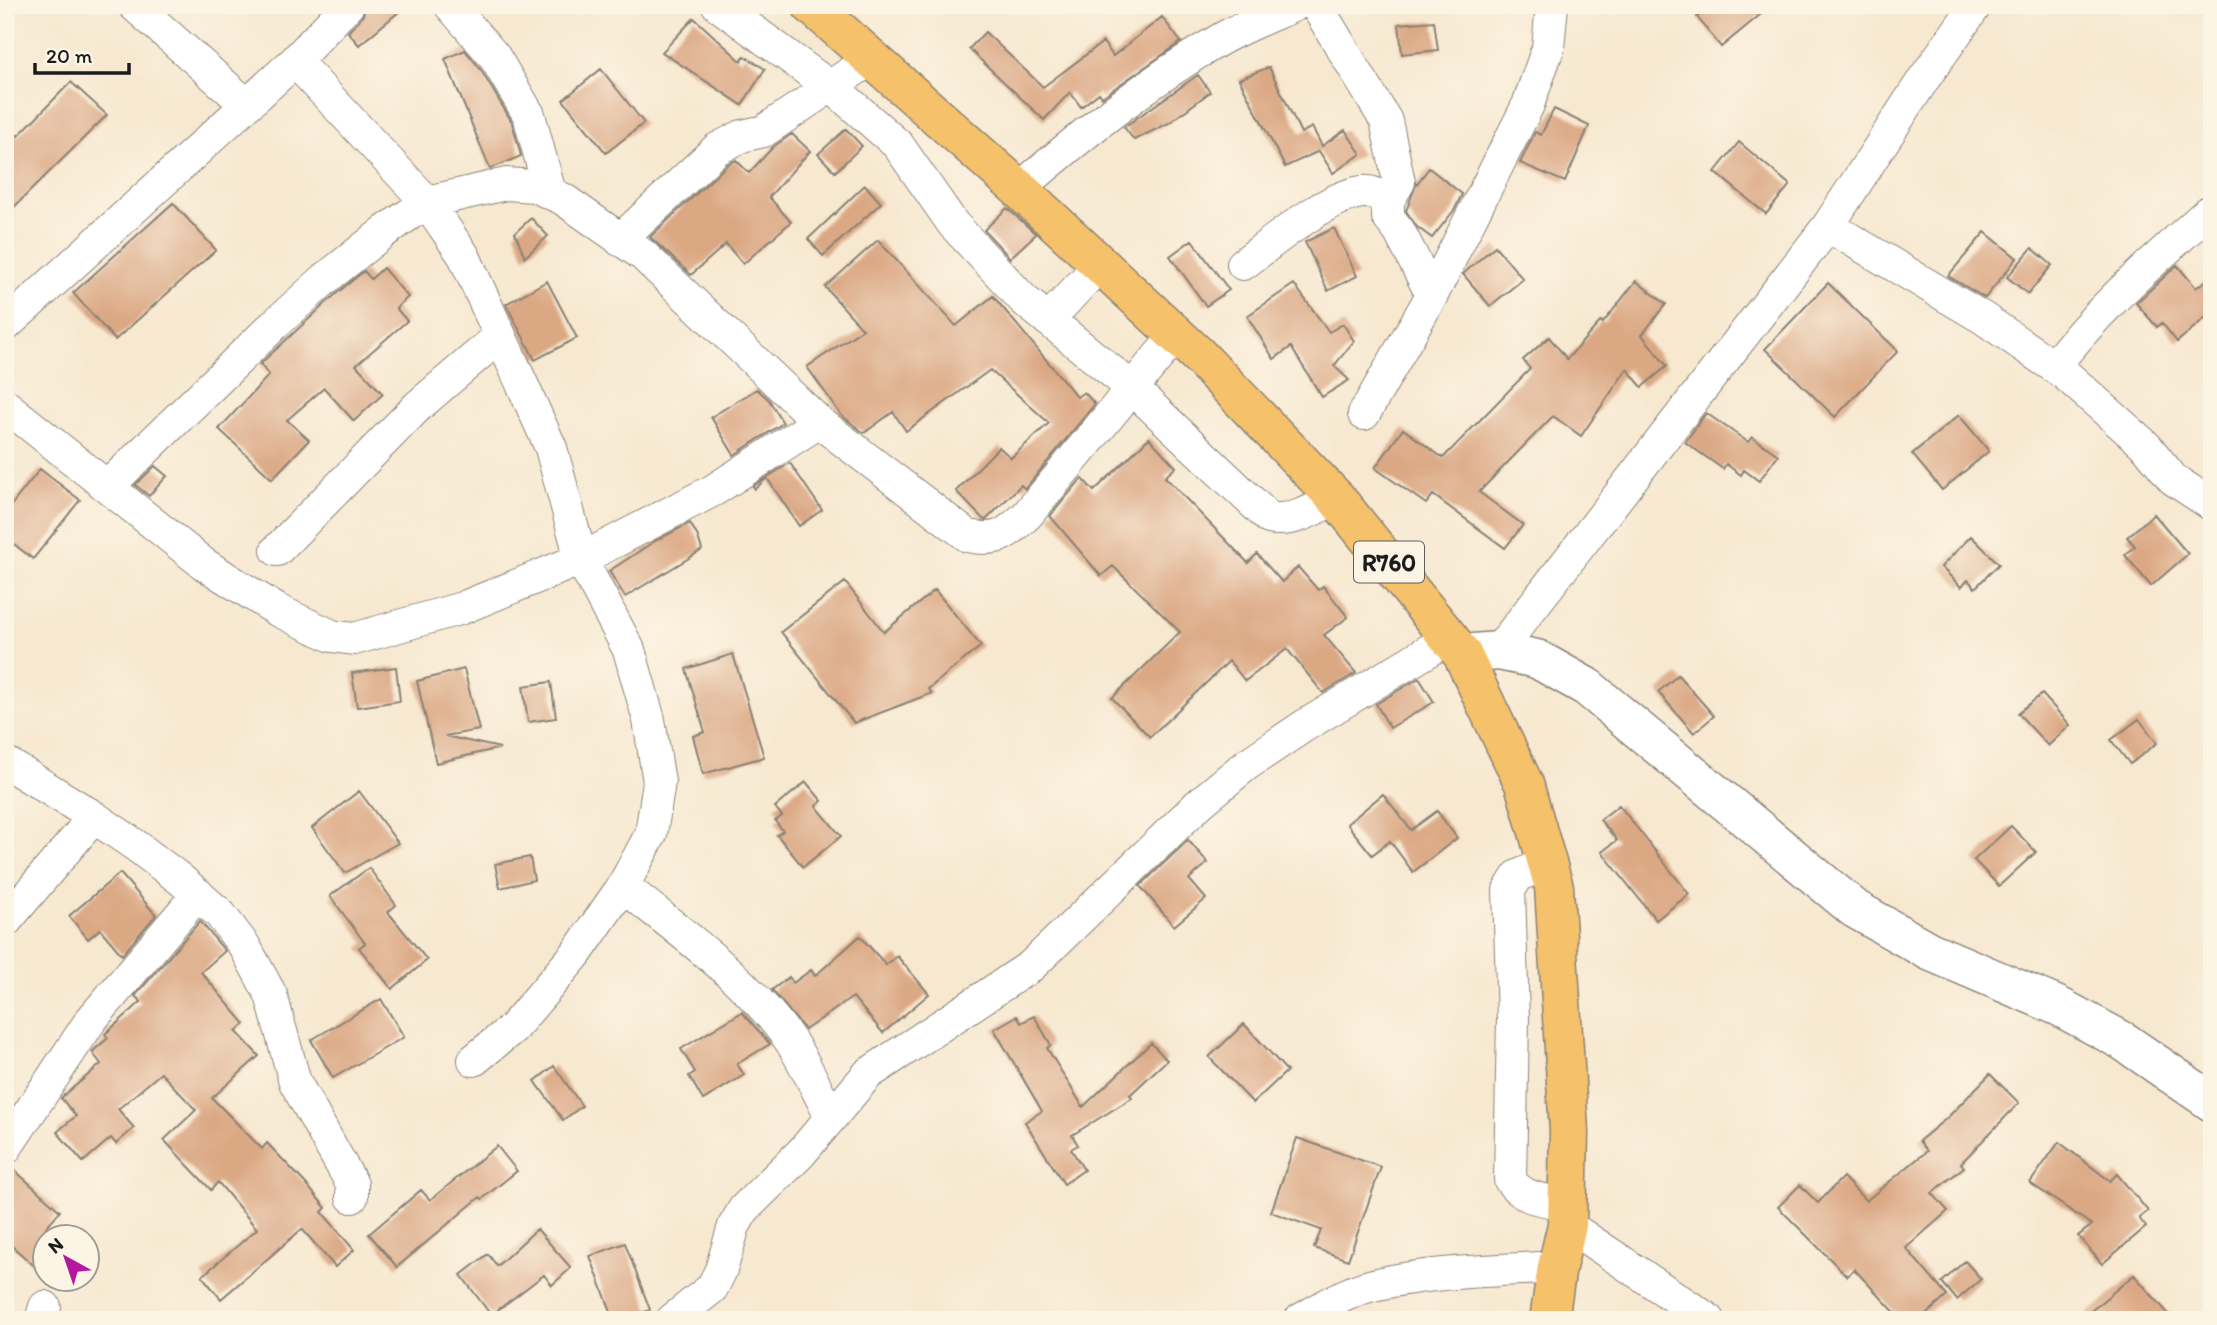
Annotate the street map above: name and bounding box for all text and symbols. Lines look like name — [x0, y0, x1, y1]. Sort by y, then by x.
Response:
scale bar — [35, 32, 130, 76]
text: 20 m — [46, 43, 93, 68]
road number: R760 — [1354, 542, 1424, 582]
north arrow — [32, 1224, 102, 1294]
text: N — [43, 1232, 68, 1258]

